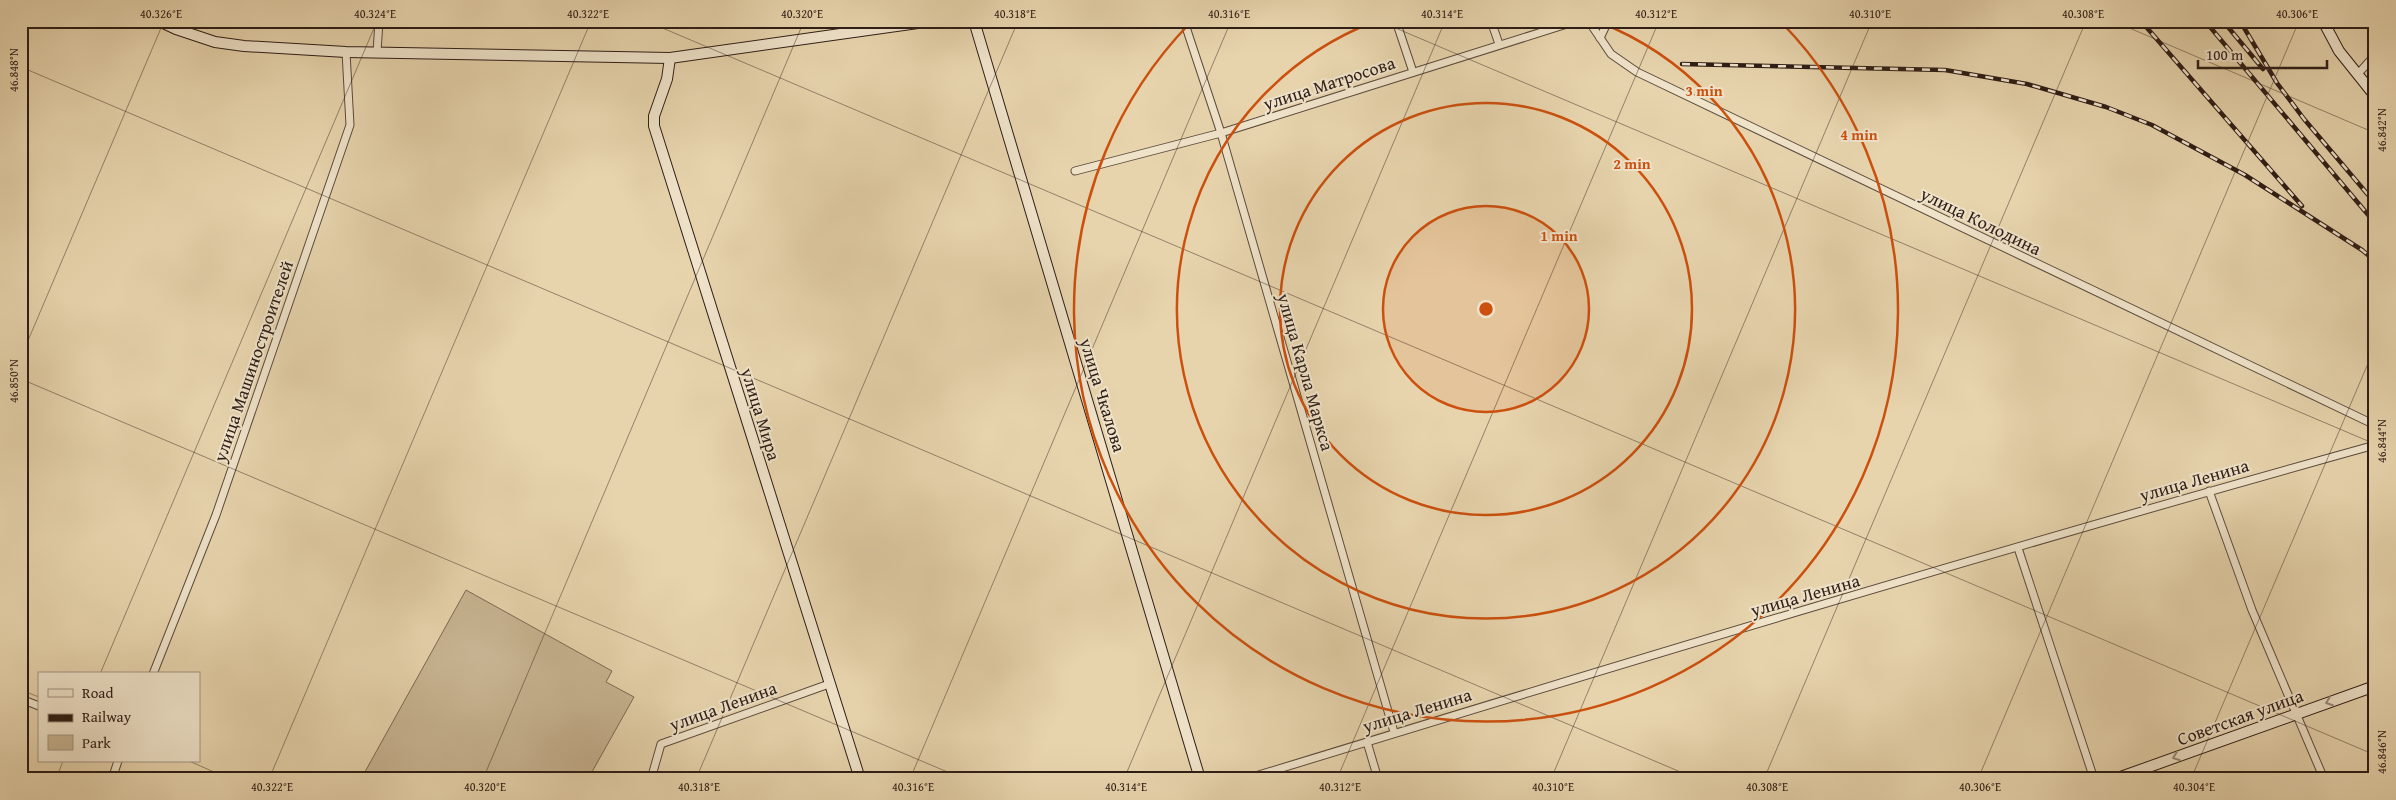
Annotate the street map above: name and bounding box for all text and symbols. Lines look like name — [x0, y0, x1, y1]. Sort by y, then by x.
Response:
text: 40.326°E — [140, 5, 182, 22]
text: 40.324°E — [354, 5, 396, 22]
text: 40.322°E — [567, 5, 609, 22]
text: 40.320°E — [781, 5, 823, 22]
text: 40.318°E — [994, 5, 1036, 22]
text: 40.316°E — [1208, 5, 1250, 22]
text: 40.314°E — [1421, 5, 1463, 22]
text: 40.312°E — [1635, 5, 1677, 22]
text: 40.310°E — [1849, 5, 1891, 22]
text: 40.308°E — [2062, 5, 2104, 22]
text: 40.306°E — [2276, 5, 2318, 22]
scale bar — [2198, 38, 2327, 70]
text: 100 m — [2206, 44, 2244, 65]
text: 46.848°N — [5, 48, 22, 92]
street label: улица Матросова — [1259, 49, 1399, 117]
text: 3 min — [1685, 80, 1723, 101]
text: 46.842°N — [2373, 108, 2390, 152]
text: 4 min — [1840, 124, 1878, 145]
text: 2 min — [1613, 153, 1651, 174]
street label: улица Колодина — [1915, 180, 2046, 262]
text: 1 min — [1540, 225, 1578, 246]
street label: улица Машиностроителей — [205, 256, 300, 466]
street label: улица Карла Маркса — [1270, 289, 1342, 454]
centre of rings — [1477, 300, 1495, 318]
street label: улица Чкалова — [1073, 334, 1133, 456]
text: 46.850°N — [5, 359, 22, 403]
street label: улица Мира — [734, 363, 788, 464]
text: 46.844°N — [2373, 419, 2390, 463]
street label: улица Ленина — [2135, 451, 2252, 509]
street label: улица Ленина — [1746, 566, 1863, 624]
legend — [38, 672, 200, 762]
street label: улица Ленина — [665, 674, 781, 738]
street label: улица Ленина — [1358, 681, 1475, 740]
text: Road — [82, 682, 113, 703]
street label: Советская улица — [2173, 682, 2307, 752]
one-way arrow — [2325, 696, 2334, 706]
text: Railway — [82, 706, 132, 727]
text: 46.846°N — [2373, 730, 2390, 774]
text: Park — [82, 732, 111, 753]
one-way arrow — [2172, 751, 2181, 761]
text: 40.322°E — [251, 778, 293, 795]
text: 40.320°E — [464, 778, 506, 795]
text: 40.318°E — [678, 778, 720, 795]
text: 40.316°E — [892, 778, 934, 795]
text: 40.314°E — [1105, 778, 1147, 795]
text: 40.312°E — [1319, 778, 1361, 795]
text: 40.310°E — [1532, 778, 1574, 795]
text: 40.308°E — [1746, 778, 1788, 795]
text: 40.306°E — [1959, 778, 2001, 795]
text: 40.304°E — [2173, 778, 2215, 795]

